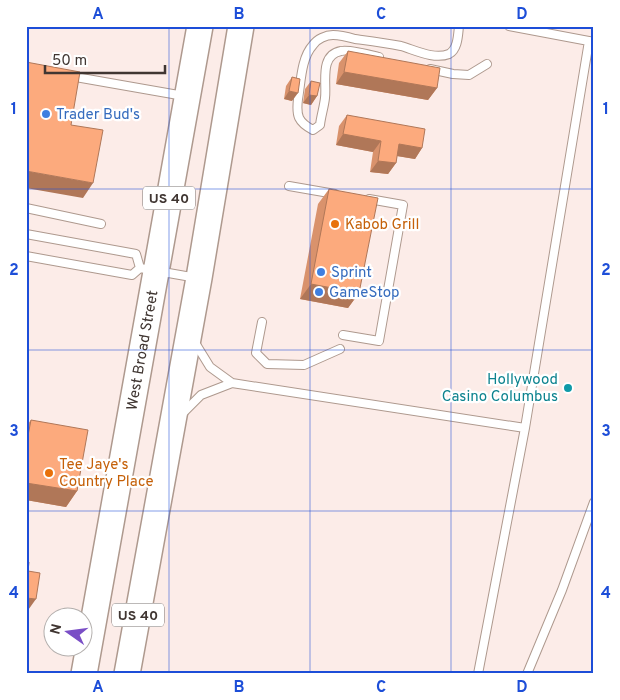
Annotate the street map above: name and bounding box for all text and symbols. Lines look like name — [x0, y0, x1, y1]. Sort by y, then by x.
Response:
text: A — [92, 5, 104, 25]
text: B — [233, 5, 245, 25]
text: C — [376, 5, 386, 25]
text: D — [516, 5, 528, 25]
scale bar — [45, 42, 165, 74]
text: 50 m — [52, 52, 87, 71]
text: 1 — [11, 100, 17, 120]
text: 1 — [603, 100, 609, 120]
place label: Trader Bud's — [56, 106, 140, 125]
marker: Trader Bud's — [40, 108, 52, 120]
road number: US 40 — [143, 187, 195, 210]
place label: Kabob Grill — [345, 216, 419, 235]
marker: Kabob Grill — [329, 218, 341, 230]
text: 2 — [9, 261, 19, 281]
text: 2 — [601, 261, 611, 281]
place label: Sprint — [331, 264, 372, 283]
marker: Sprint — [315, 266, 327, 278]
place label: GameStop — [329, 284, 400, 303]
marker: GameStop — [313, 286, 325, 298]
street label: West Broad Street — [123, 289, 164, 412]
place label: Hollywood Casino Columbus — [442, 371, 558, 407]
marker: Hollywood Casino Columbus — [562, 382, 574, 394]
text: 3 — [9, 422, 19, 442]
text: 3 — [601, 422, 611, 442]
place label: Tee Jaye's Country Place — [59, 456, 154, 492]
marker: Tee Jaye's Country Place — [43, 467, 55, 479]
text: 4 — [9, 584, 19, 604]
text: 4 — [601, 584, 611, 604]
road number: US 40 — [112, 604, 164, 626]
north arrow — [42, 608, 92, 658]
text: N — [47, 622, 66, 636]
text: A — [92, 678, 104, 698]
text: B — [233, 678, 245, 698]
text: C — [376, 678, 386, 698]
text: D — [516, 678, 528, 698]

